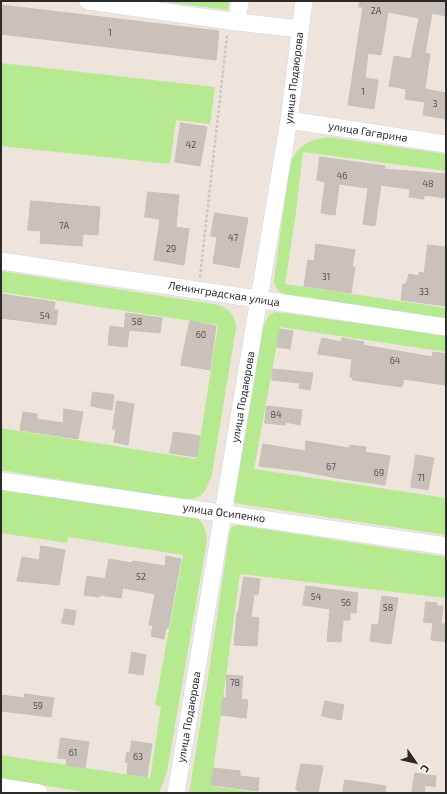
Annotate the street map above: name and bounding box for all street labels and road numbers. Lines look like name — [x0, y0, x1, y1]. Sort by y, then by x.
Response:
street label: улица Подаюрова — [282, 31, 306, 125]
street label: улица Гагарина — [327, 119, 409, 145]
street label: Ленинградская улица — [167, 279, 281, 309]
street label: улица Подаюрова — [228, 350, 258, 444]
street label: улица Осипенко — [182, 501, 266, 525]
street label: улица Подаюрова — [174, 670, 204, 764]

